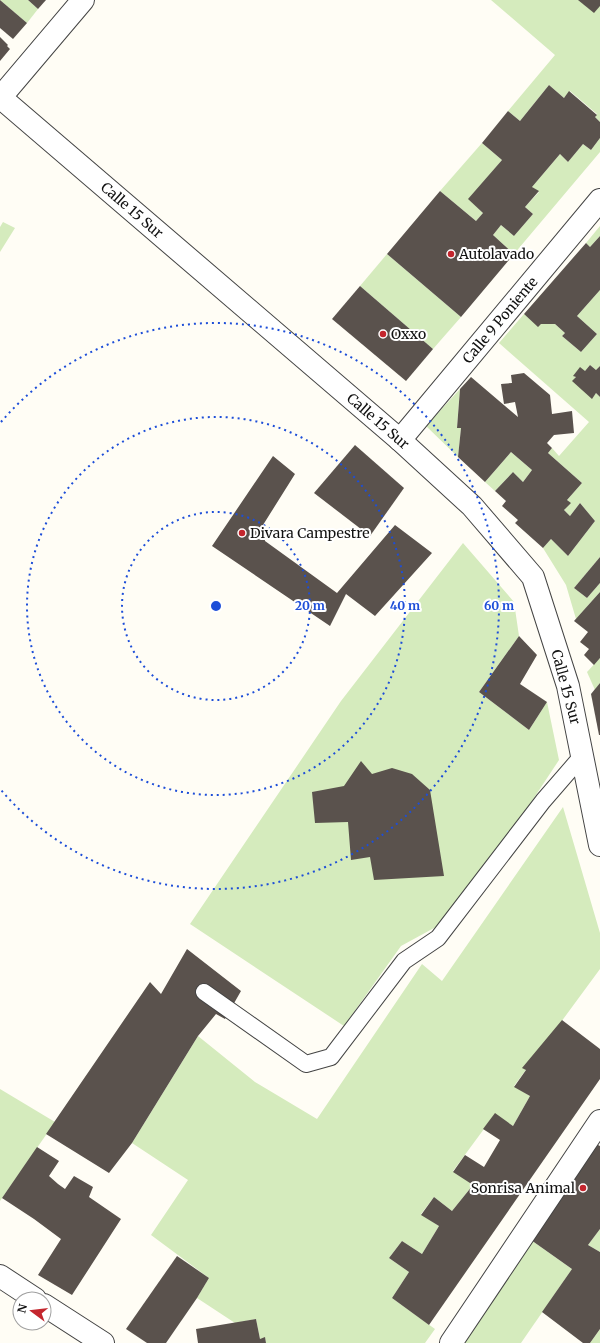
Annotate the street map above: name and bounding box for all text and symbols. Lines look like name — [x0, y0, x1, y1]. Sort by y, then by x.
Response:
street label: Calle 15 Sur — [97, 178, 167, 242]
place label: Autolavado — [458, 245, 534, 263]
marker: Autolavado — [446, 249, 456, 259]
street label: Calle 9 Poniente — [459, 273, 541, 367]
place label: Oxxo — [391, 325, 426, 343]
marker: Oxxo — [378, 329, 388, 339]
street label: Calle 15 Sur — [343, 389, 413, 453]
place label: Divara Campestre — [250, 524, 370, 542]
marker: Divara Campestre — [237, 528, 247, 538]
text: 20 m — [295, 598, 325, 613]
text: 40 m — [390, 598, 420, 613]
text: 60 m — [484, 598, 514, 613]
centre of rings — [209, 599, 223, 613]
street label: Calle 15 Sur — [547, 648, 585, 726]
place label: Sonrisa Animal — [471, 1179, 576, 1197]
marker: Sonrisa Animal — [578, 1183, 588, 1193]
north arrow — [12, 1291, 52, 1331]
text: N — [14, 1302, 30, 1314]

